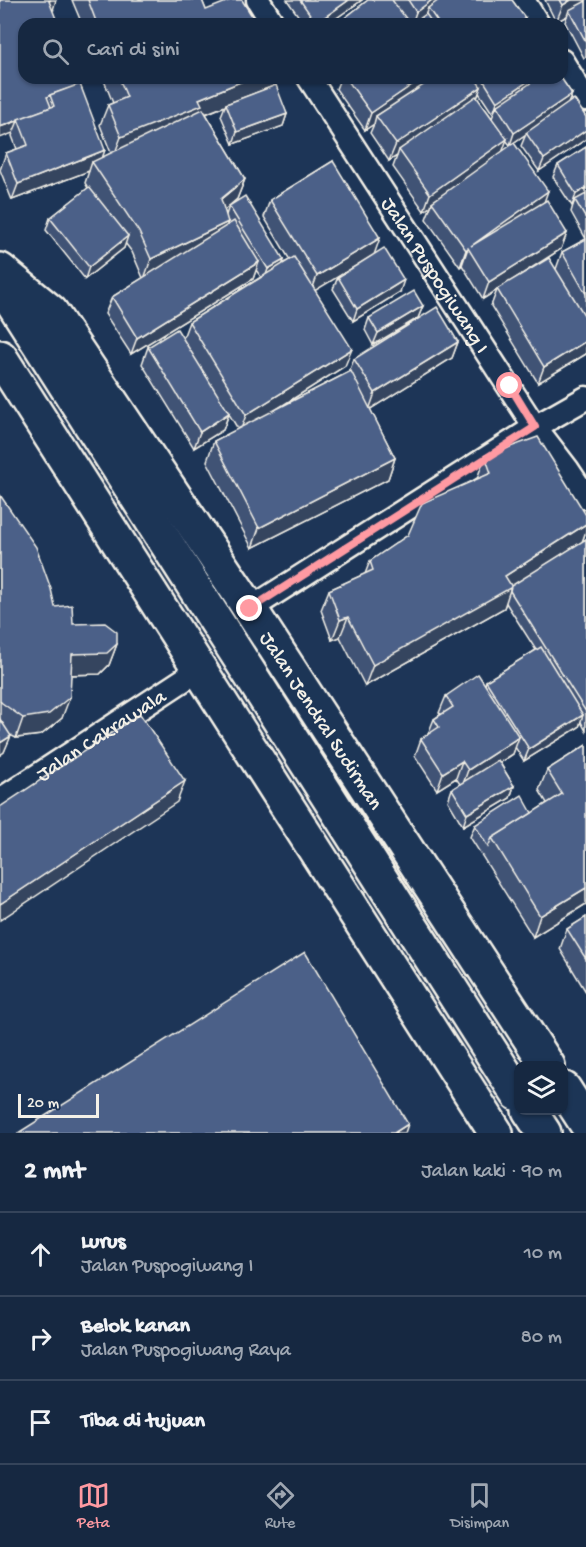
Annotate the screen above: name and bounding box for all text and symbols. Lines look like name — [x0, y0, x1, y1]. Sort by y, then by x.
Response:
search box — [18, 18, 568, 84]
icon: search — [39, 35, 72, 68]
text: Cari di sini — [87, 38, 180, 64]
street label: Jalan Puspogiwang I — [374, 194, 493, 359]
route start — [496, 372, 522, 398]
route end — [236, 595, 262, 621]
street label: Jalan Jendral Sudirman — [252, 628, 387, 816]
street label: Jalan Cakrawala — [33, 685, 173, 789]
map controls — [514, 1061, 568, 1115]
button: layers — [514, 1061, 568, 1115]
scale bar — [18, 1091, 99, 1118]
text: 20 m — [27, 1095, 59, 1114]
text: 2 mnt — [24, 1157, 84, 1188]
text: Jalan kaki · 90 m — [421, 1161, 562, 1184]
text: Lurus — [81, 1230, 126, 1256]
icon: ahead — [24, 1238, 57, 1271]
text: 10 m — [524, 1243, 562, 1266]
text: Jalan Puspogiwang I — [81, 1256, 253, 1279]
text: Belok kanan — [81, 1314, 190, 1340]
icon: right — [24, 1322, 57, 1355]
text: 80 m — [521, 1327, 562, 1350]
text: Jalan Puspogiwang Raya — [81, 1340, 291, 1363]
icon: arrive — [24, 1406, 57, 1439]
text: Tiba di tujuan — [81, 1409, 205, 1435]
tab: Peta — [77, 1479, 110, 1534]
tab: Rute — [264, 1479, 297, 1534]
tab: Disimpan — [450, 1479, 509, 1534]

